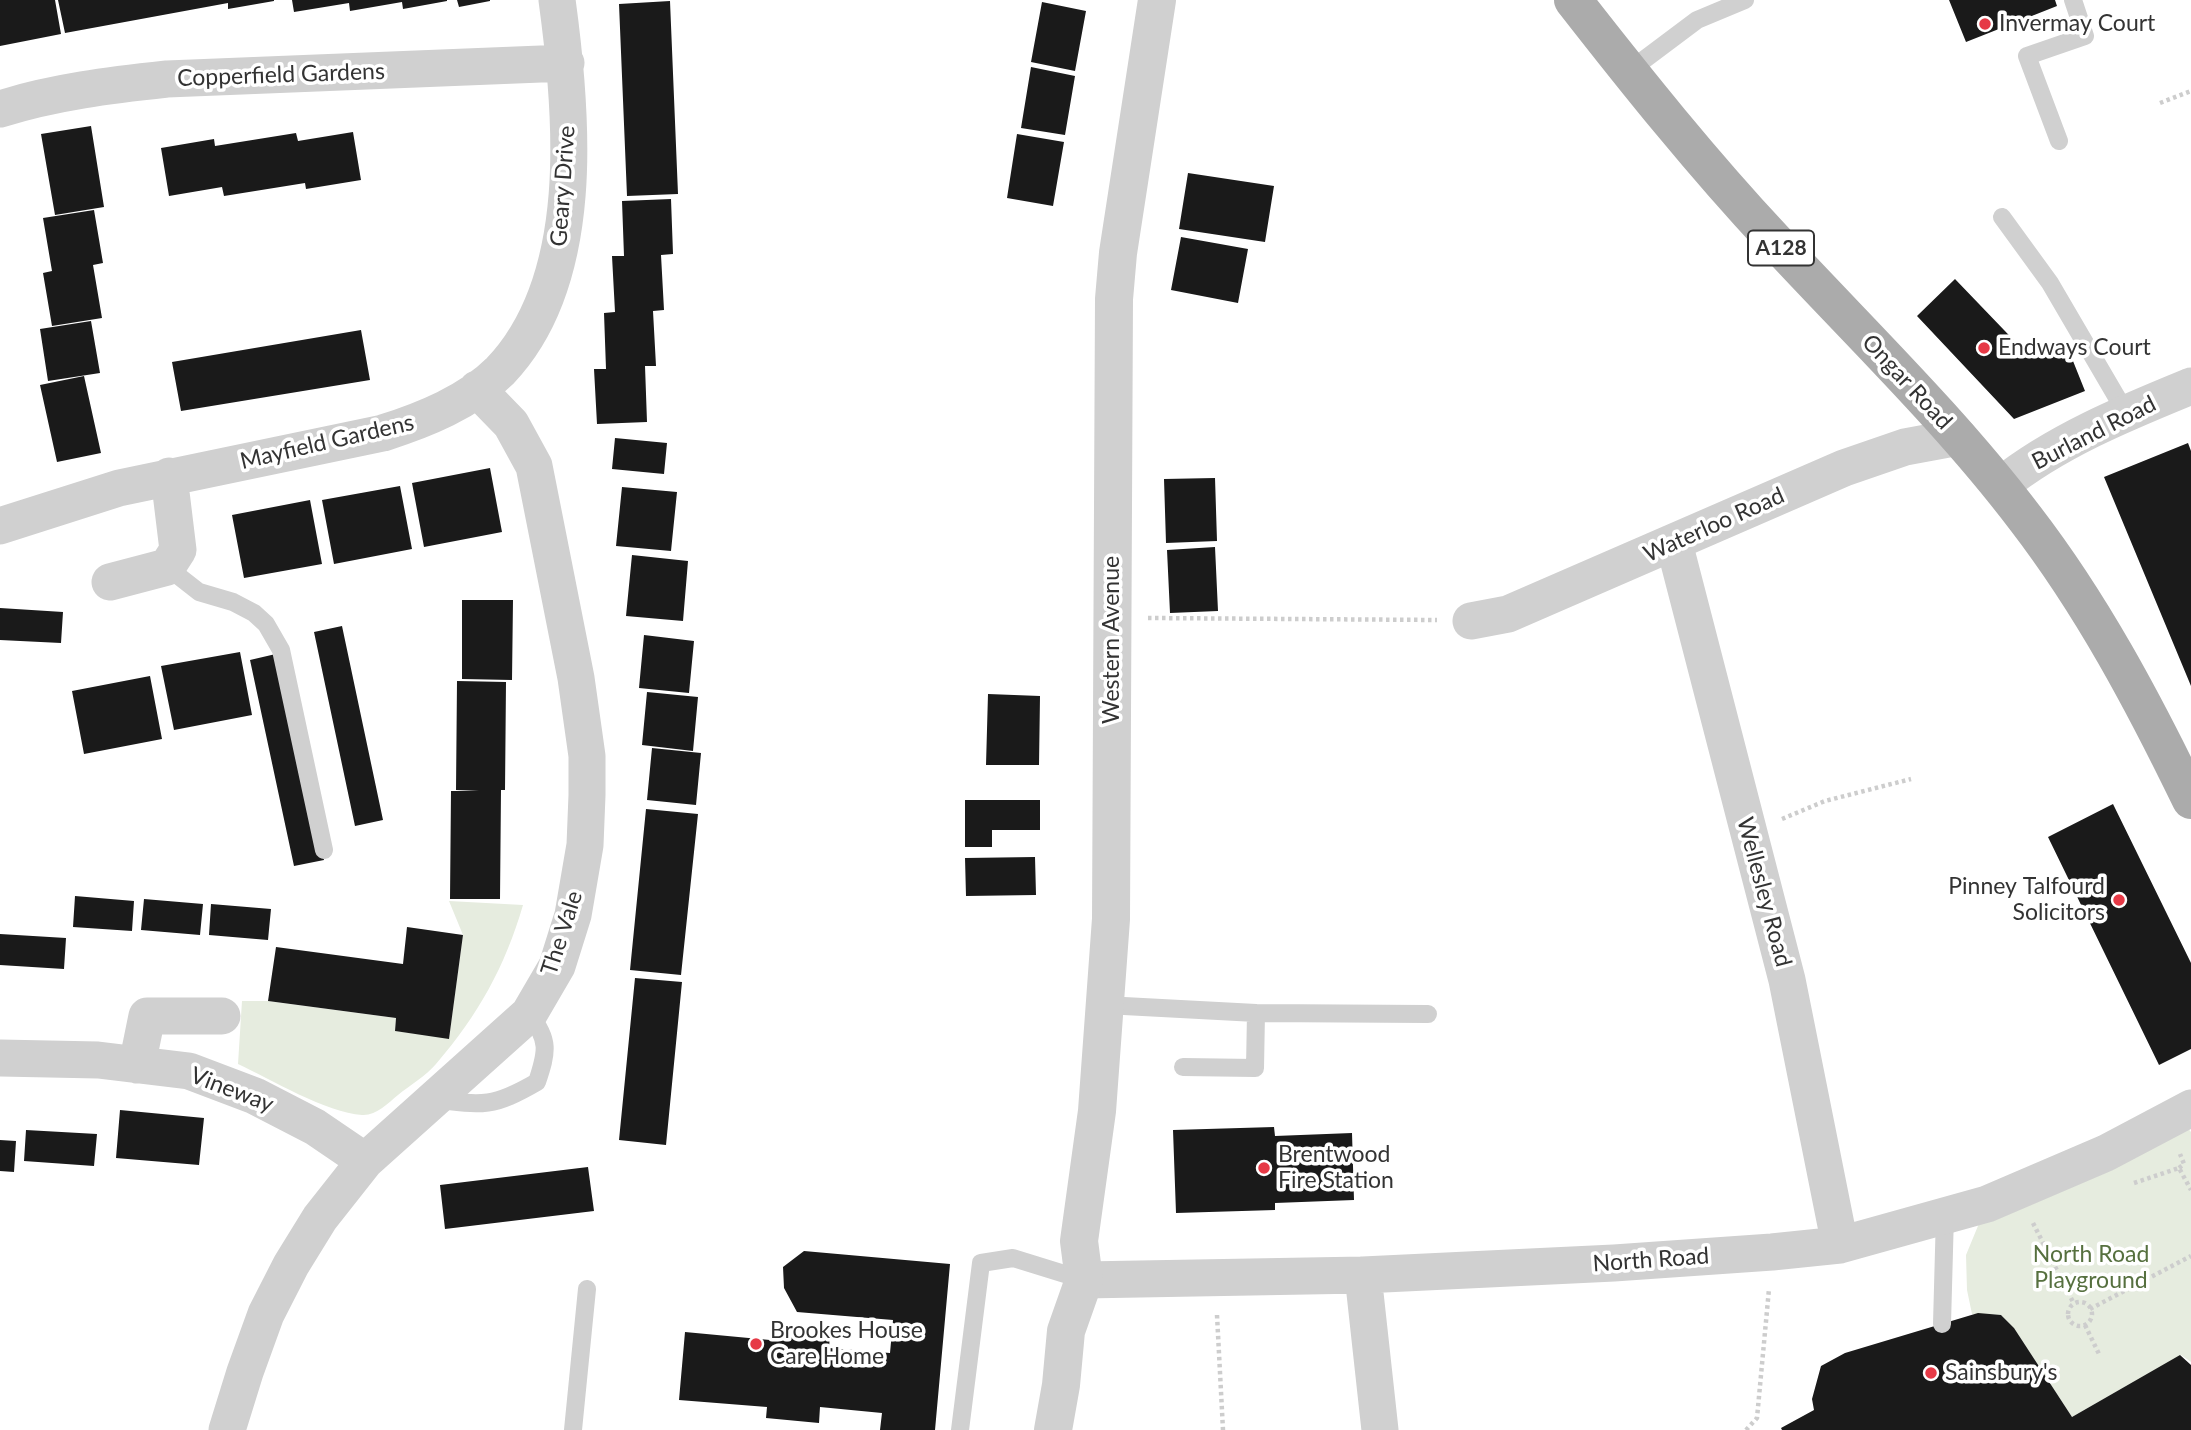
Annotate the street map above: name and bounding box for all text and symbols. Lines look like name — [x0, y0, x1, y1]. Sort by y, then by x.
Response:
place label: Invermay Court — [1999, 10, 2155, 38]
marker: Invermay Court — [1977, 16, 1993, 32]
street label: Copperfield Gardens — [177, 58, 385, 92]
street label: Geary Drive — [545, 125, 581, 247]
road number: A128 — [1748, 230, 1814, 266]
street label: Ongar Road — [1856, 329, 1958, 435]
place label: Endways Court — [1998, 334, 2151, 362]
marker: Endways Court — [1976, 340, 1992, 356]
street label: Burland Road — [2027, 390, 2161, 476]
street label: Mayfield Gardens — [237, 409, 417, 475]
street label: Waterloo Road — [1639, 482, 1789, 568]
street label: Western Avenue — [1098, 556, 1126, 724]
street label: Wellesley Road — [1731, 814, 1797, 970]
place label: Pinney Talfourd Solicitors — [1948, 873, 2105, 927]
street label: The Vale — [535, 887, 589, 979]
marker: Pinney Talfourd Solicitors — [2111, 892, 2127, 908]
street label: Vineway — [186, 1062, 278, 1118]
place label: Brentwood Fire Station — [1278, 1141, 1394, 1195]
marker: Brentwood Fire Station — [1256, 1160, 1272, 1176]
park label: North Road Playground — [2033, 1241, 2149, 1295]
street label: North Road — [1592, 1242, 1710, 1278]
place label: Brookes House Care Home — [770, 1317, 923, 1371]
marker: Brookes House Care Home — [748, 1336, 764, 1352]
place label: Sainsbury's — [1945, 1359, 2057, 1387]
marker: Sainsbury's — [1923, 1365, 1939, 1381]

